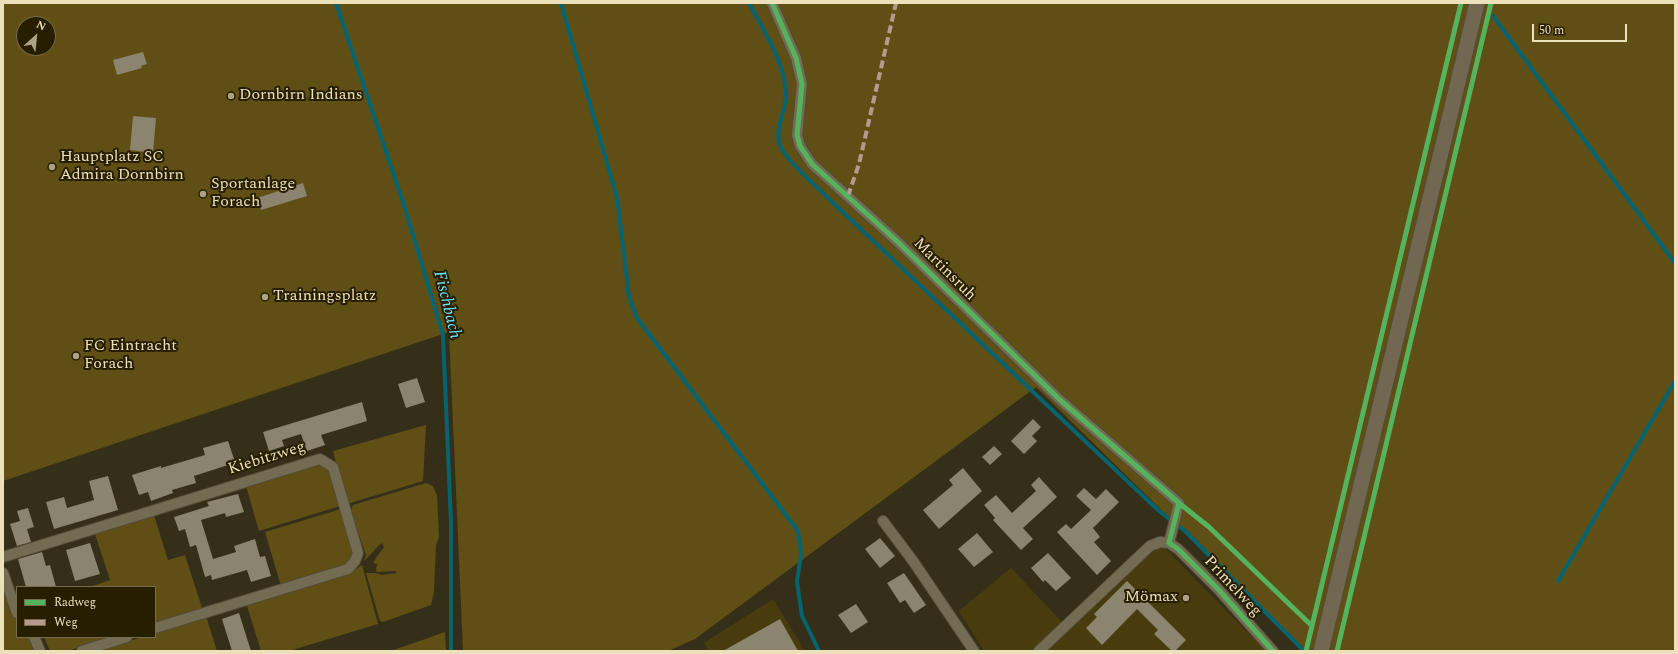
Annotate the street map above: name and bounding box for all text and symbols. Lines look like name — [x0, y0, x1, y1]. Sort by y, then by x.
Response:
north arrow — [16, 16, 56, 56]
text: N — [33, 16, 49, 35]
scale bar — [1534, 16, 1629, 42]
text: 50 m — [1539, 21, 1564, 40]
place label: Dornbirn Indians — [239, 86, 363, 106]
marker: Dornbirn Indians — [226, 91, 236, 101]
place label: Hauptplatz SC Admira Dornbirn — [60, 148, 184, 186]
marker: Hauptplatz SC Admira Dornbirn — [47, 162, 57, 172]
place label: Sportanlage Forach — [211, 175, 295, 213]
marker: Sportanlage Forach — [198, 189, 208, 199]
street label: Martinsruh — [909, 235, 979, 305]
water label: Fischbach — [428, 269, 464, 341]
place label: Trainingsplatz — [273, 287, 377, 307]
marker: Trainingsplatz — [260, 292, 270, 302]
place label: FC Eintracht Forach — [84, 337, 177, 375]
marker: FC Eintracht Forach — [71, 351, 81, 361]
street label: Kiebitzweg — [226, 438, 308, 480]
street label: Primelweg — [1199, 553, 1265, 621]
legend — [16, 586, 156, 638]
place label: Mömax — [1125, 588, 1178, 608]
text: Radweg — [54, 593, 96, 612]
marker: Mömax — [1181, 593, 1191, 603]
text: Weg — [54, 613, 78, 632]

